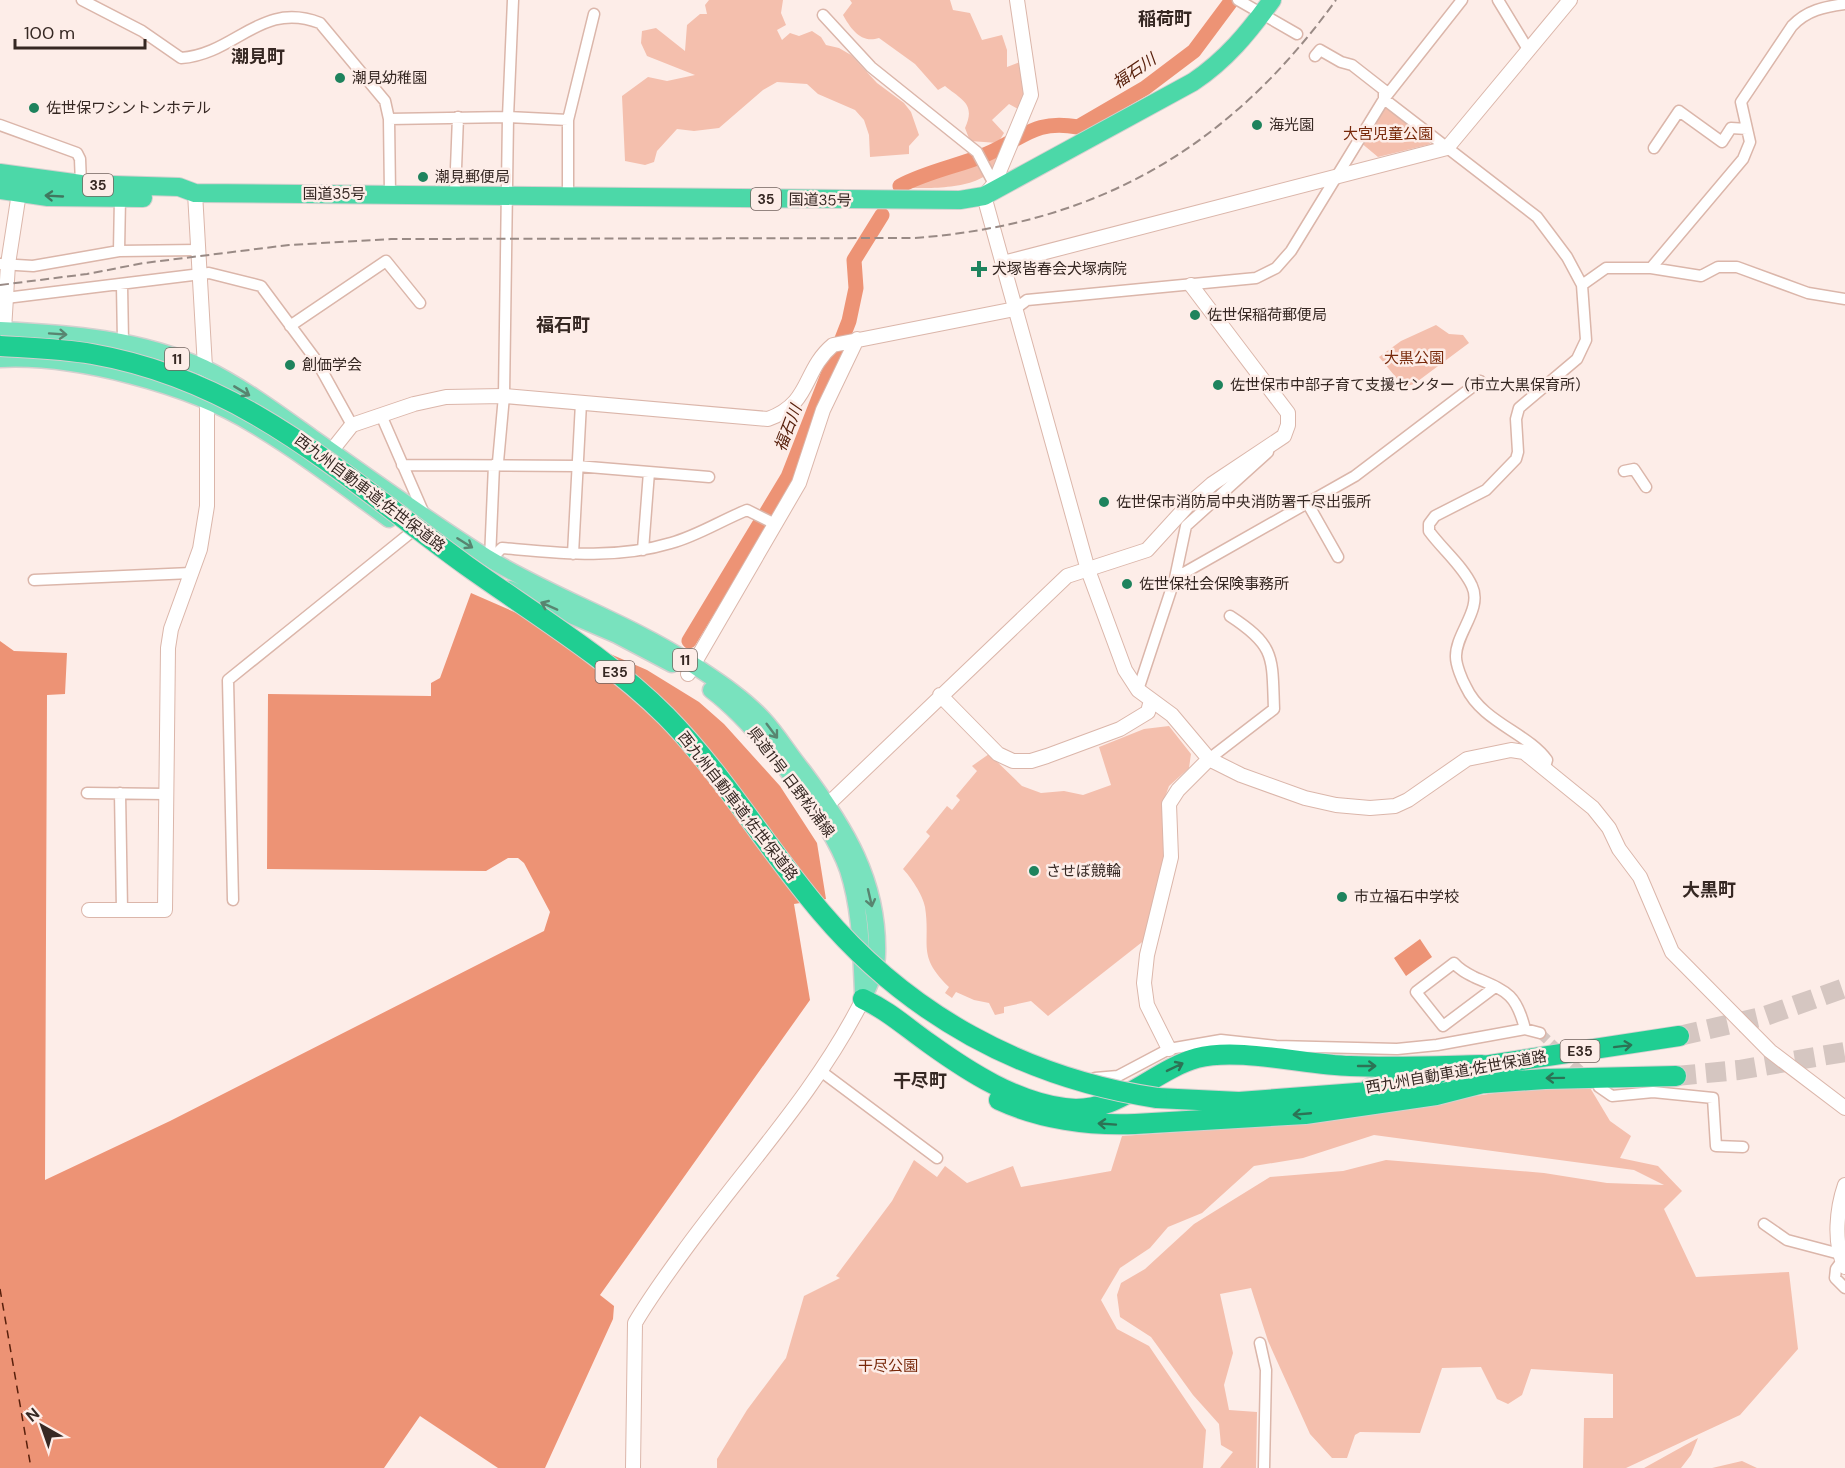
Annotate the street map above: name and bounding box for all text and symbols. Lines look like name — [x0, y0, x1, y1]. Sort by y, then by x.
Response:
district label: 稲荷町 — [1138, 7, 1192, 31]
scale bar — [15, 12, 146, 50]
text: 100 m — [24, 21, 75, 45]
district label: 潮見町 — [231, 45, 285, 69]
water label: 福石川 — [1108, 48, 1161, 93]
place label: 潮見幼稚園 — [352, 68, 427, 88]
marker: 潮見幼稚園 — [333, 71, 347, 85]
place label: 佐世保ワシントンホテル — [46, 98, 211, 118]
marker: 佐世保ワシントンホテル — [27, 101, 41, 115]
place label: 海光園 — [1269, 115, 1314, 135]
marker: 海光園 — [1250, 118, 1264, 132]
park label: 大宮児童公園 — [1343, 124, 1433, 144]
place label: 潮見郵便局 — [435, 167, 510, 187]
marker: 潮見郵便局 — [416, 170, 430, 184]
road number: 35 — [83, 174, 113, 196]
street label: 国道35号 — [302, 184, 366, 204]
road number: 35 — [751, 188, 781, 210]
street label: 国道35号 — [788, 189, 852, 211]
one-way arrow — [44, 191, 64, 202]
place label: 犬塚皆春会犬塚病院 — [992, 259, 1127, 279]
marker: 犬塚皆春会犬塚病院 — [970, 260, 988, 278]
place label: 佐世保稲荷郵便局 — [1207, 305, 1327, 325]
marker: 佐世保稲荷郵便局 — [1188, 308, 1202, 322]
district label: 福石町 — [536, 313, 590, 337]
one-way arrow — [48, 329, 68, 340]
road number: 11 — [165, 348, 189, 370]
park label: 大黒公園 — [1384, 348, 1444, 368]
place label: 創価学会 — [302, 355, 362, 375]
marker: 創価学会 — [283, 358, 297, 372]
place label: 佐世保市中部子育て支援センター（市立大黒保育所） — [1230, 375, 1590, 395]
marker: 佐世保市中部子育て支援センター（市立大黒保育所） — [1211, 378, 1225, 392]
one-way arrow — [233, 386, 250, 398]
water label: 福石川 — [770, 400, 807, 454]
street label: 西九州自動車道;佐世保道路 — [291, 430, 449, 556]
place label: 佐世保市消防局中央消防署千尽出張所 — [1116, 492, 1371, 512]
marker: 佐世保市消防局中央消防署千尽出張所 — [1097, 495, 1111, 509]
one-way arrow — [456, 537, 473, 549]
place label: 佐世保社会保険事務所 — [1139, 574, 1289, 594]
marker: 佐世保社会保険事務所 — [1120, 577, 1134, 591]
one-way arrow — [541, 600, 559, 611]
road number: 11 — [673, 649, 697, 671]
road number: E35 — [596, 661, 634, 683]
street label: 県道11号 日野松浦線 — [743, 723, 839, 841]
one-way arrow — [766, 723, 779, 739]
street label: 西九州自動車道;佐世保道路 — [674, 728, 802, 884]
place label: させぼ競輪 — [1046, 861, 1121, 881]
marker: させぼ競輪 — [1027, 864, 1041, 878]
district label: 大黒町 — [1682, 878, 1736, 902]
one-way arrow — [865, 887, 876, 907]
place label: 市立福石中学校 — [1354, 887, 1459, 907]
marker: 市立福石中学校 — [1335, 890, 1349, 904]
road number: E35 — [1560, 1040, 1600, 1062]
one-way arrow — [1612, 1040, 1632, 1051]
street label: 西九州自動車道;佐世保道路 — [1364, 1046, 1548, 1098]
one-way arrow — [1357, 1060, 1377, 1072]
one-way arrow — [1166, 1061, 1184, 1073]
district label: 干尽町 — [893, 1069, 947, 1093]
one-way arrow — [1545, 1073, 1565, 1084]
one-way arrow — [1292, 1109, 1312, 1120]
one-way arrow — [1098, 1118, 1118, 1129]
park label: 干尽公園 — [858, 1356, 918, 1376]
north arrow — [12, 1396, 72, 1456]
text: N — [21, 1403, 44, 1427]

